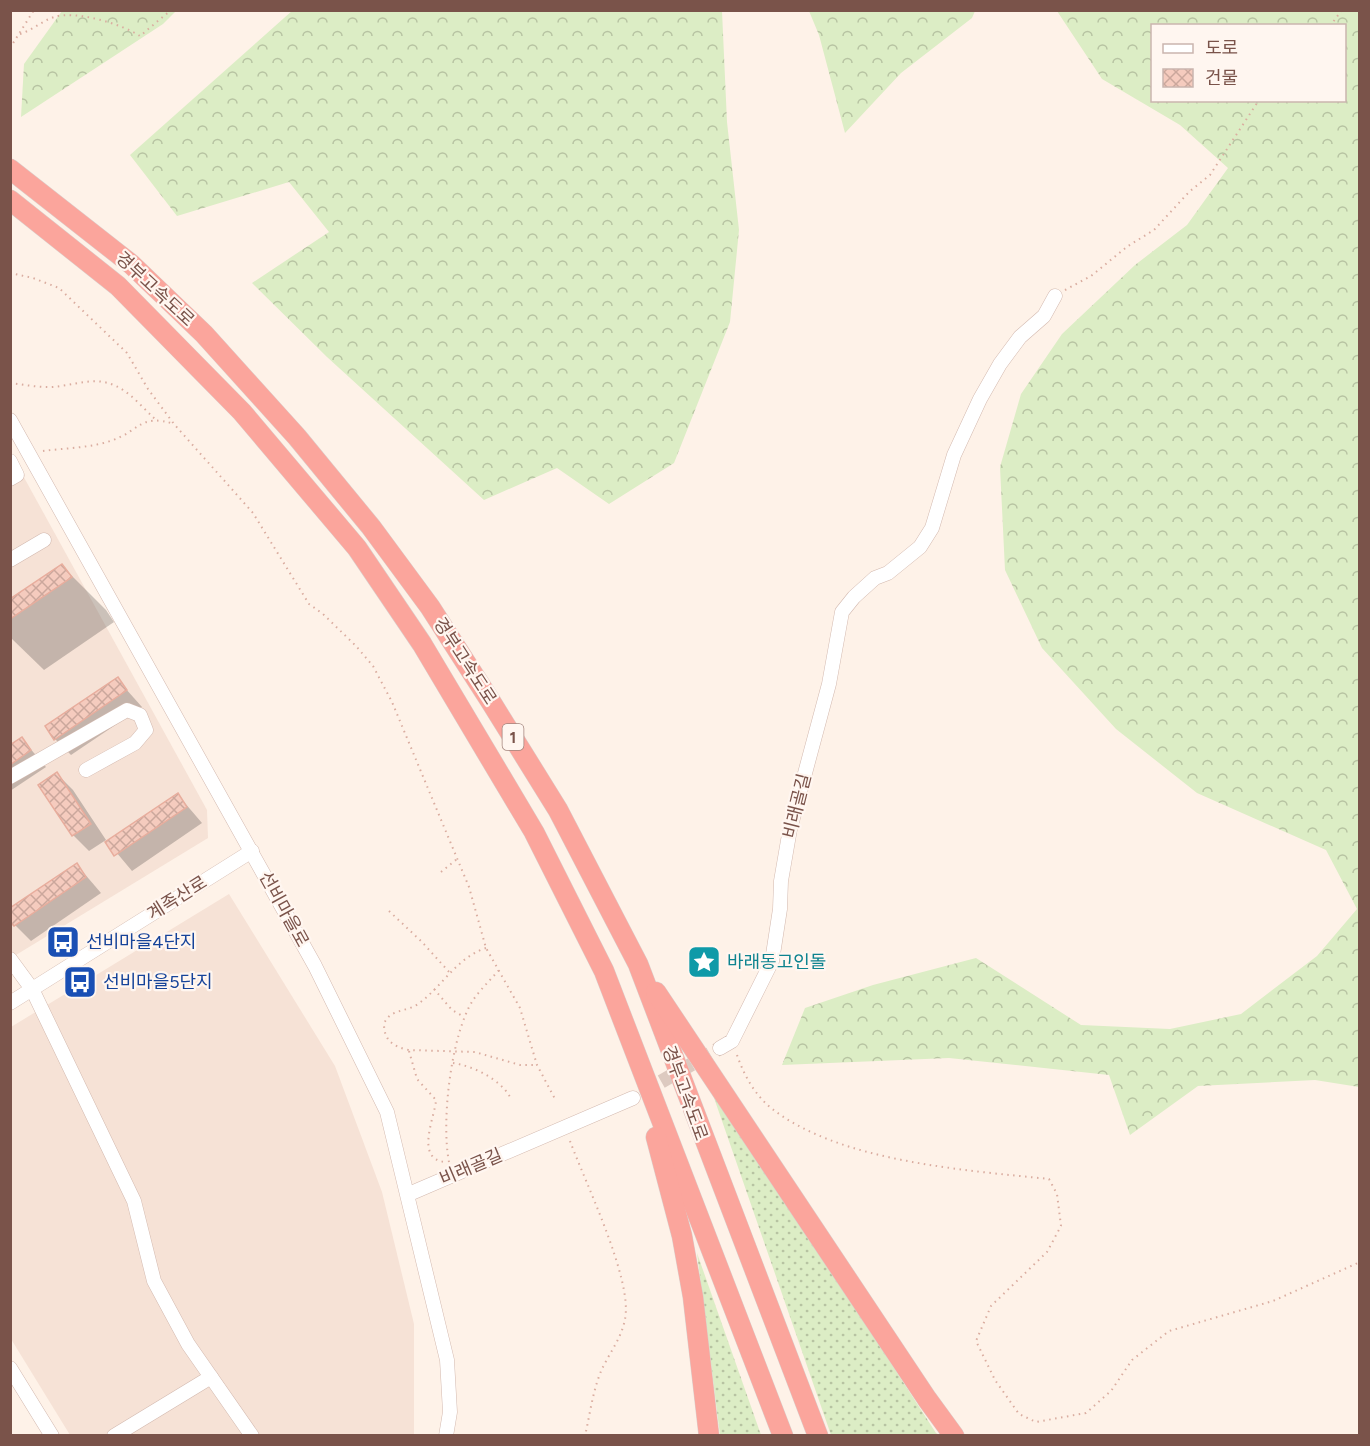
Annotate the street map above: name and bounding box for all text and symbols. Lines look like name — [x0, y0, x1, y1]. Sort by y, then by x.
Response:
legend — [1151, 24, 1346, 102]
text: 도로 — [1205, 37, 1238, 59]
text: 건물 — [1205, 67, 1238, 89]
street label: 경부고속도로 — [111, 247, 199, 331]
street label: 경부고속도로 — [429, 613, 501, 709]
road number: 1 — [502, 724, 524, 750]
street label: 비래골길 — [778, 771, 816, 841]
street label: 선비마을로 — [254, 867, 314, 951]
street label: 계족산로 — [143, 871, 211, 925]
bus stop icon: 선비마을4단지 — [45, 924, 81, 960]
place label: 선비마을4단지 — [86, 931, 197, 953]
place icon: 바래동고인돌 — [686, 944, 722, 980]
place label: 바래동고인돌 — [727, 951, 826, 973]
bus stop icon: 선비마을5단지 — [62, 964, 98, 1000]
place label: 선비마을5단지 — [103, 971, 213, 993]
street label: 경부고속도로 — [658, 1043, 712, 1143]
street label: 비래골길 — [436, 1144, 506, 1190]

